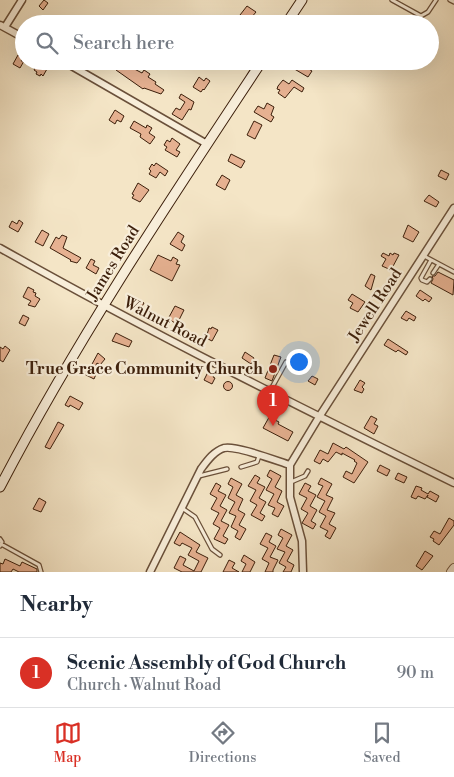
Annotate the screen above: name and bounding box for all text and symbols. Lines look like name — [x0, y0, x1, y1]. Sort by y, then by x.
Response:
search box — [15, 15, 439, 70]
icon: search — [33, 29, 61, 57]
text: Search here — [73, 31, 174, 55]
street label: James Road — [82, 222, 144, 305]
street label: Jewell Road — [343, 264, 406, 346]
street label: Walnut Road — [119, 292, 210, 352]
your location — [286, 349, 312, 375]
place label: True Grace Community Church — [26, 359, 263, 379]
marker: True Grace Community Church — [267, 363, 279, 375]
pin: 1 — [257, 385, 289, 426]
text: Nearby — [20, 592, 93, 618]
text: Scenic Assembly of God Church — [67, 651, 346, 675]
text: 1 — [32, 663, 40, 683]
text: 90 m — [396, 663, 434, 683]
text: Church · Walnut Road — [67, 675, 221, 695]
tab: Map — [54, 719, 82, 767]
tab: Directions — [189, 719, 256, 767]
tab: Saved — [364, 719, 400, 767]

